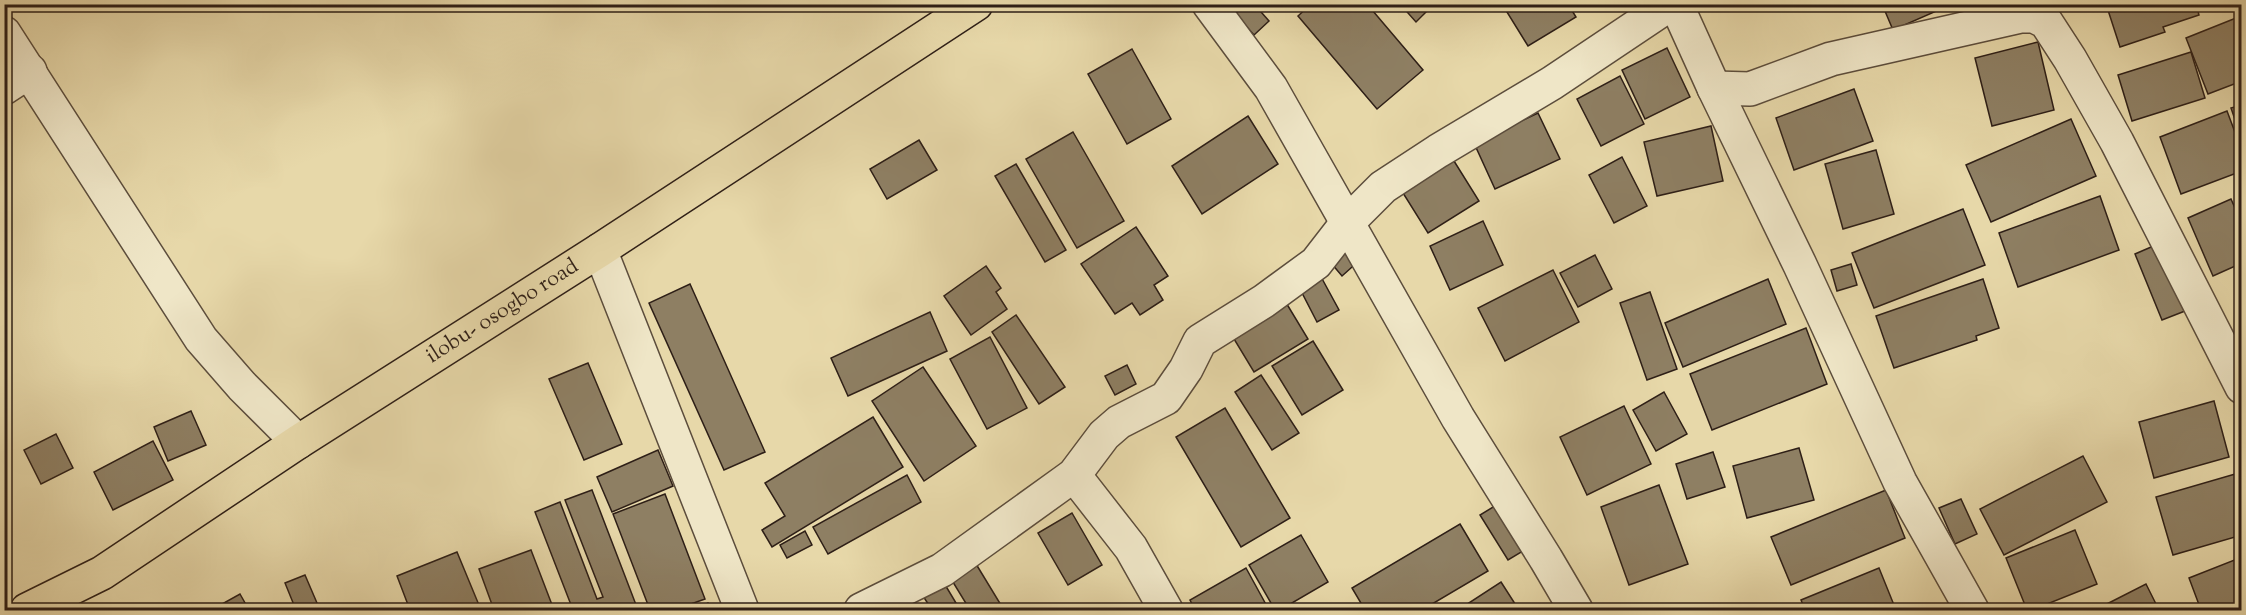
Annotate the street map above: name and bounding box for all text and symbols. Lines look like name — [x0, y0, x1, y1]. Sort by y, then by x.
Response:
street label: ilobu- osogbo road — [420, 251, 585, 372]

